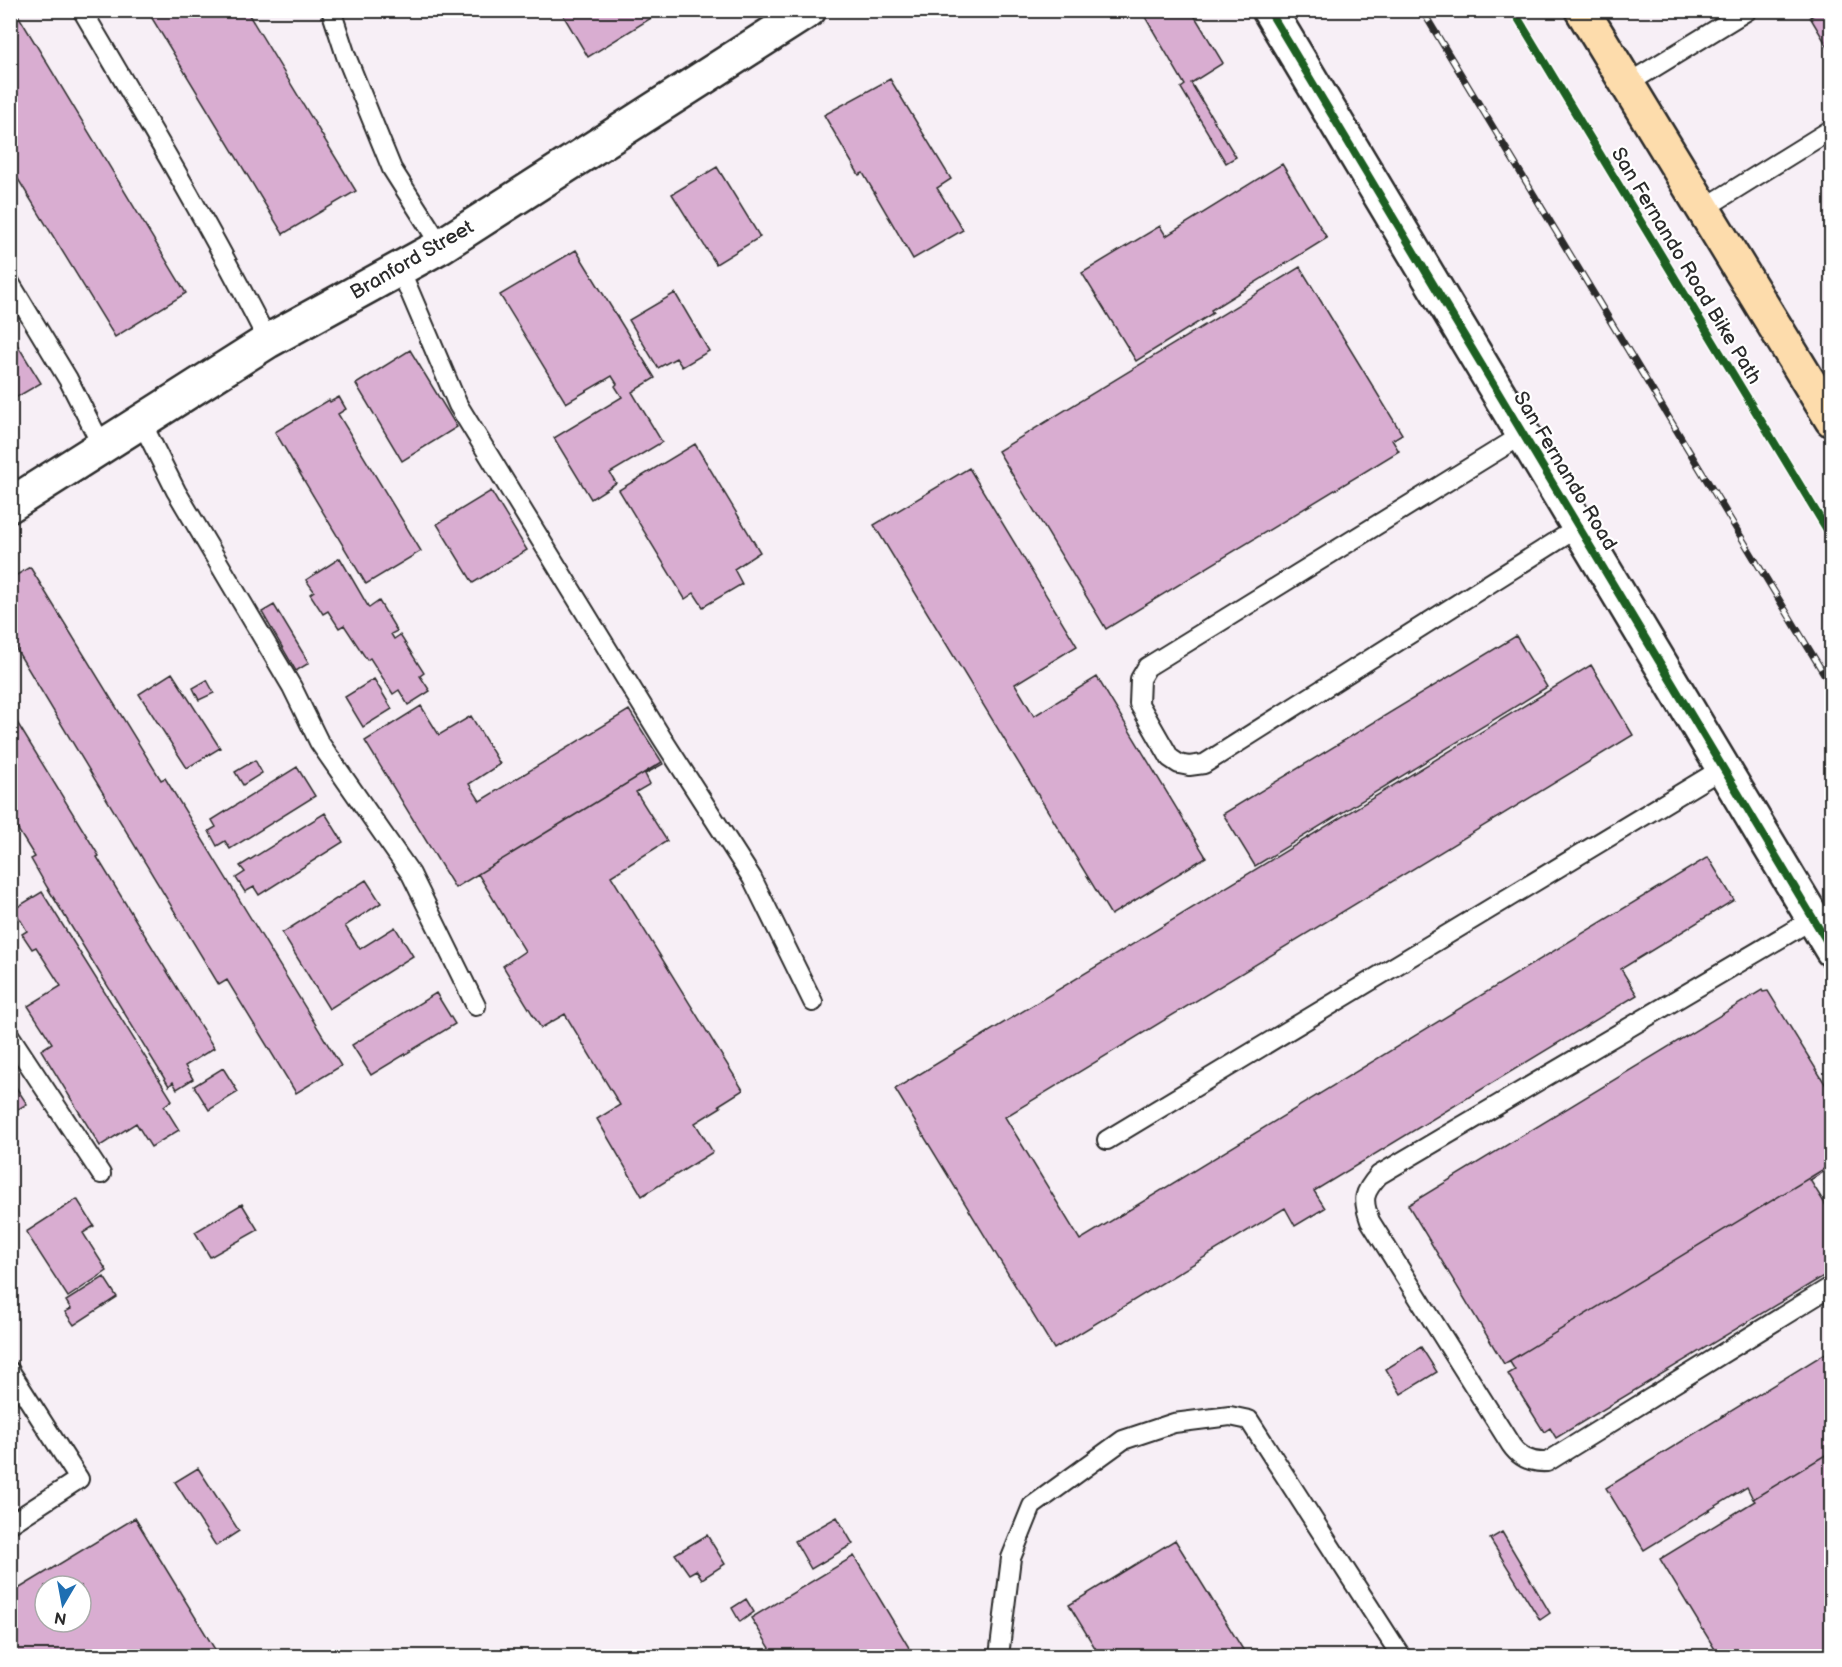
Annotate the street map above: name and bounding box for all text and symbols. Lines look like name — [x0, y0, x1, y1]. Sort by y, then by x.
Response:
street label: San Fernando Road Bike Path — [1606, 143, 1766, 389]
street label: Branford Street — [346, 215, 478, 305]
street label: San Fernando Road — [1508, 387, 1622, 555]
north arrow — [33, 1574, 93, 1634]
text: N — [53, 1607, 68, 1628]

